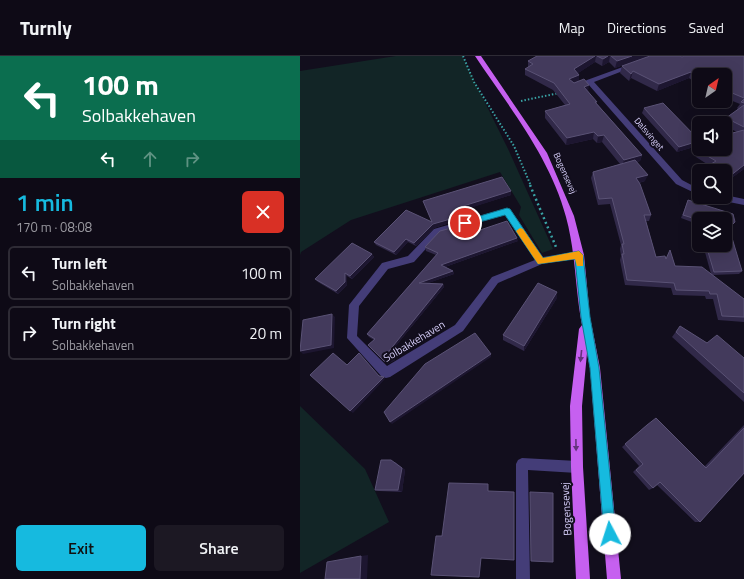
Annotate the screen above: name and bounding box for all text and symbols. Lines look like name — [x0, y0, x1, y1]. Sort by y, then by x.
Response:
text: Turnly — [20, 13, 72, 42]
text: Map — [559, 17, 585, 38]
text: Directions — [607, 17, 666, 38]
text: Saved — [688, 17, 724, 38]
text: 100 m — [82, 63, 159, 106]
north arrow — [692, 68, 732, 108]
map controls — [692, 68, 732, 252]
icon: left — [16, 72, 68, 124]
text: Solbakkehaven — [82, 102, 196, 129]
street label: Dalsvinget — [631, 114, 668, 154]
button: sound — [692, 116, 732, 156]
icon: left — [97, 148, 119, 170]
icon: ahead — [139, 148, 161, 170]
icon: right — [181, 148, 203, 170]
street label: Bogensevej — [551, 150, 580, 195]
button: search — [692, 164, 732, 204]
text: 1 min — [16, 184, 74, 220]
button: close — [242, 191, 284, 233]
pin — [448, 206, 482, 240]
icon: arrive — [454, 212, 476, 234]
button: layers — [692, 212, 732, 252]
text: 170 m · 08:08 — [16, 217, 92, 237]
text: Turn left — [52, 252, 107, 275]
icon: left — [18, 262, 40, 284]
text: 100 m — [241, 262, 282, 285]
text: Solbakkehaven — [52, 275, 134, 295]
text: Turn right — [52, 312, 116, 335]
street label: Solbakkehaven — [380, 316, 448, 366]
icon: right — [18, 322, 40, 344]
text: 20 m — [249, 322, 282, 345]
text: Solbakkehaven — [52, 335, 134, 355]
one-way arrow — [578, 350, 584, 362]
one-way arrow — [573, 439, 580, 451]
street label: Bogensevej — [557, 482, 575, 536]
position arrow — [589, 513, 631, 555]
button: Exit — [16, 525, 146, 571]
button: Share — [154, 525, 284, 571]

